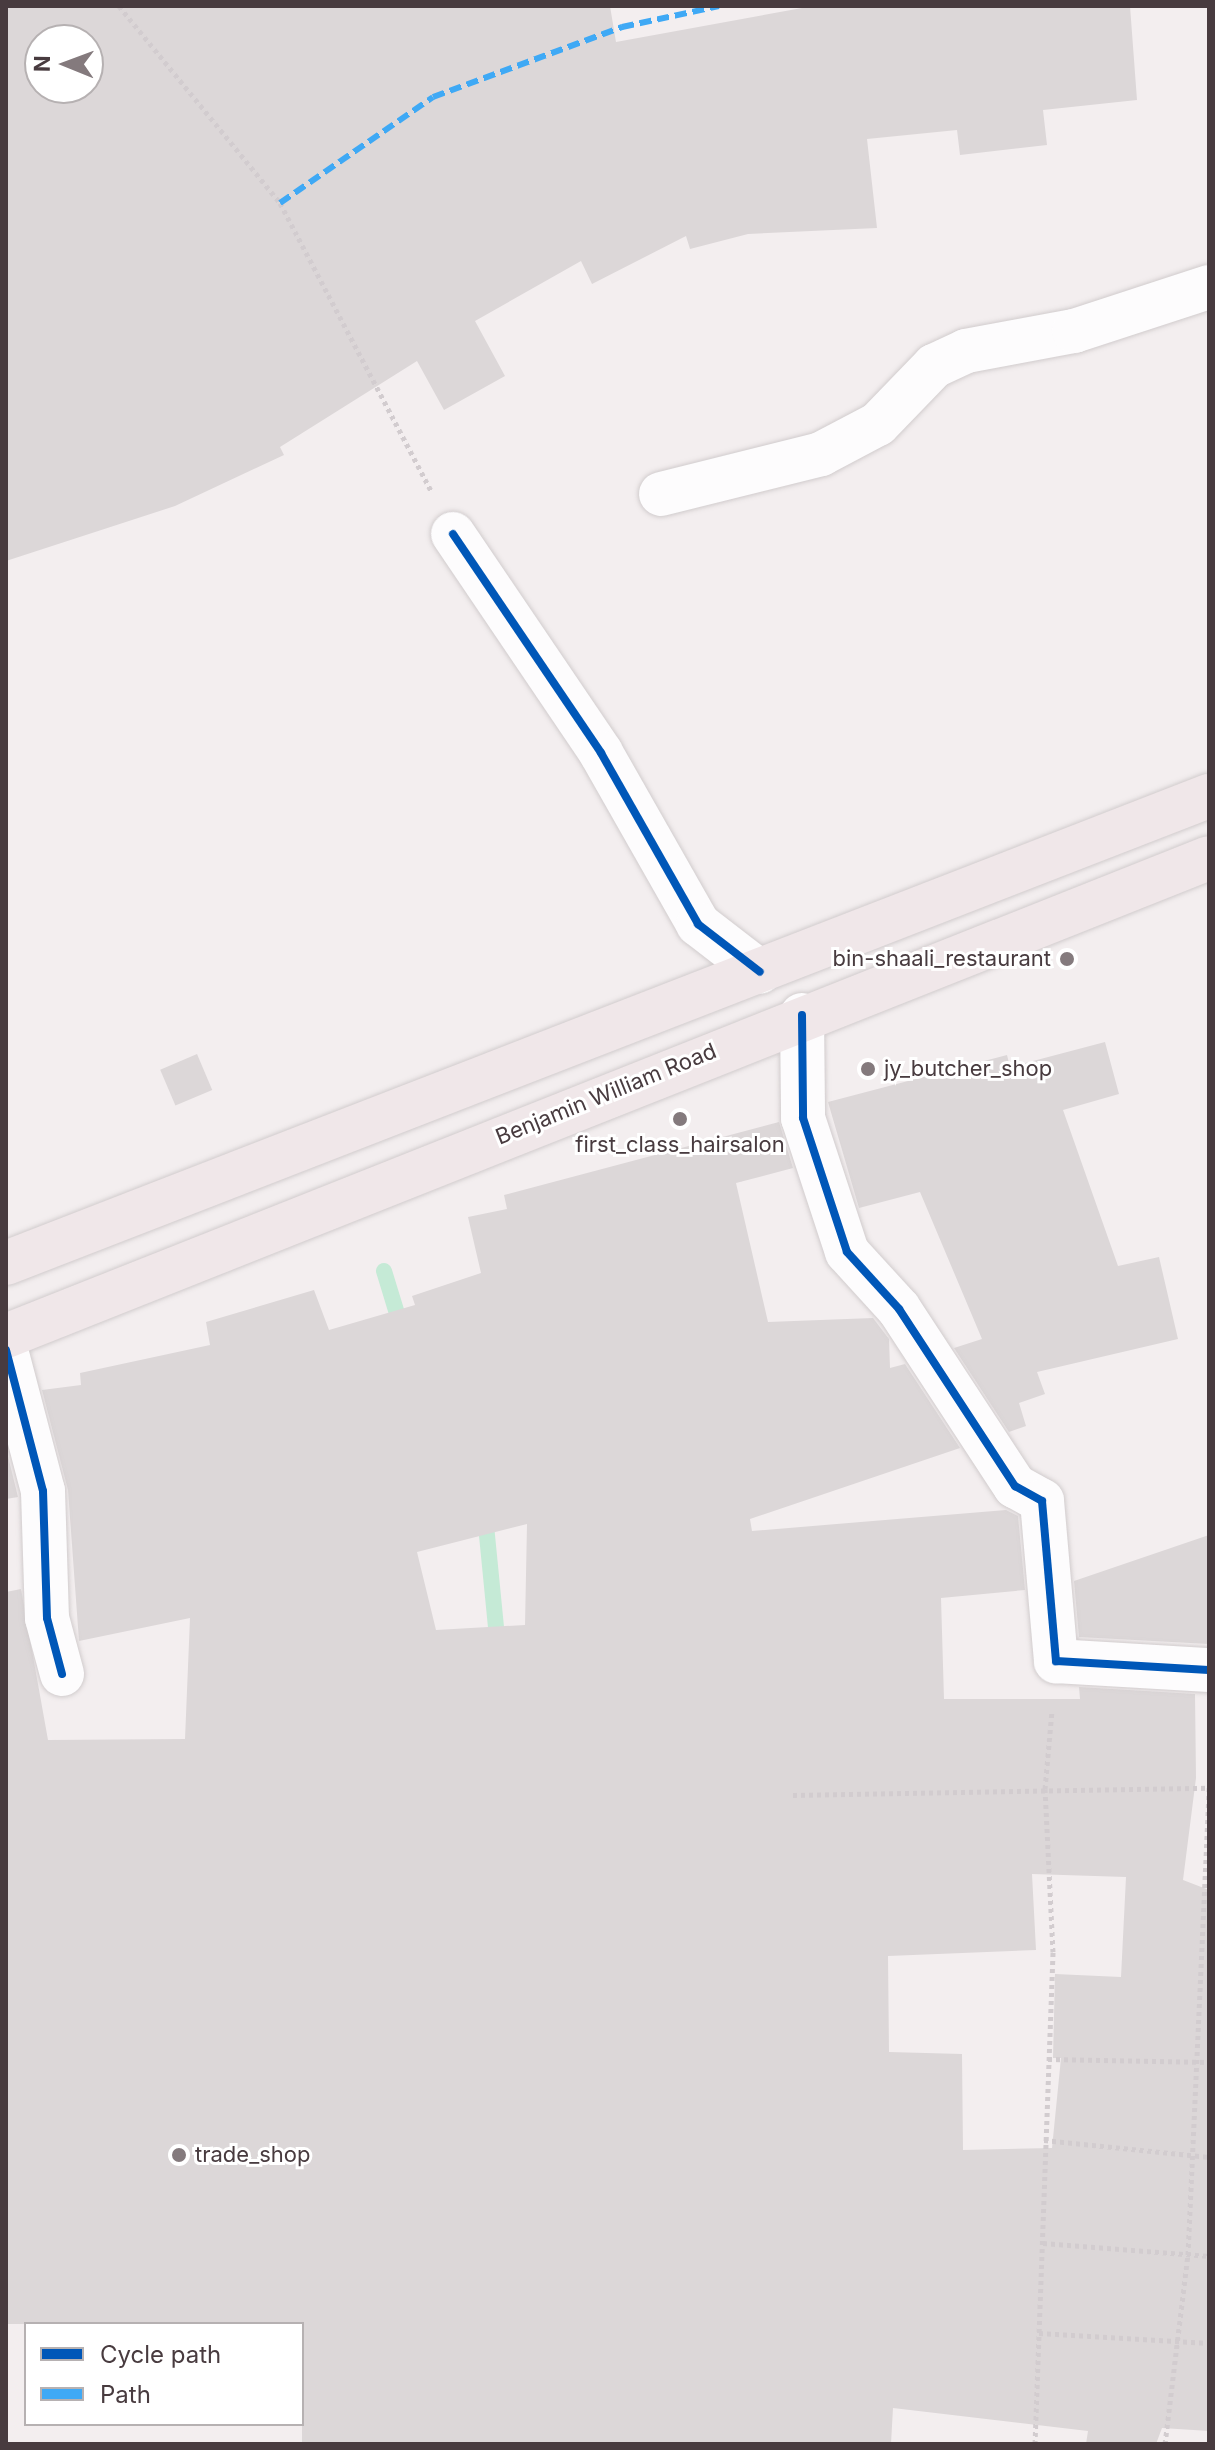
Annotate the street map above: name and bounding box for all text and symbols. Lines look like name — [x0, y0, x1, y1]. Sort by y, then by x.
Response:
north arrow — [24, 24, 104, 104]
text: N — [29, 55, 55, 72]
place label: bin-shaali_restaurant — [832, 946, 1051, 972]
marker: bin-shaali_restaurant — [1058, 950, 1076, 968]
street label: Benjamin William Road — [492, 1038, 720, 1150]
place label: jy_butcher_shop — [884, 1056, 1052, 1082]
marker: jy_butcher_shop — [859, 1060, 877, 1078]
marker: first_class_hairsalon — [671, 1110, 689, 1128]
place label: first_class_hairsalon — [575, 1132, 785, 1158]
place label: trade_shop — [195, 2142, 310, 2168]
marker: trade_shop — [170, 2146, 188, 2164]
legend — [24, 2322, 304, 2426]
text: Cycle path — [100, 2340, 221, 2369]
text: Path — [100, 2380, 151, 2409]

